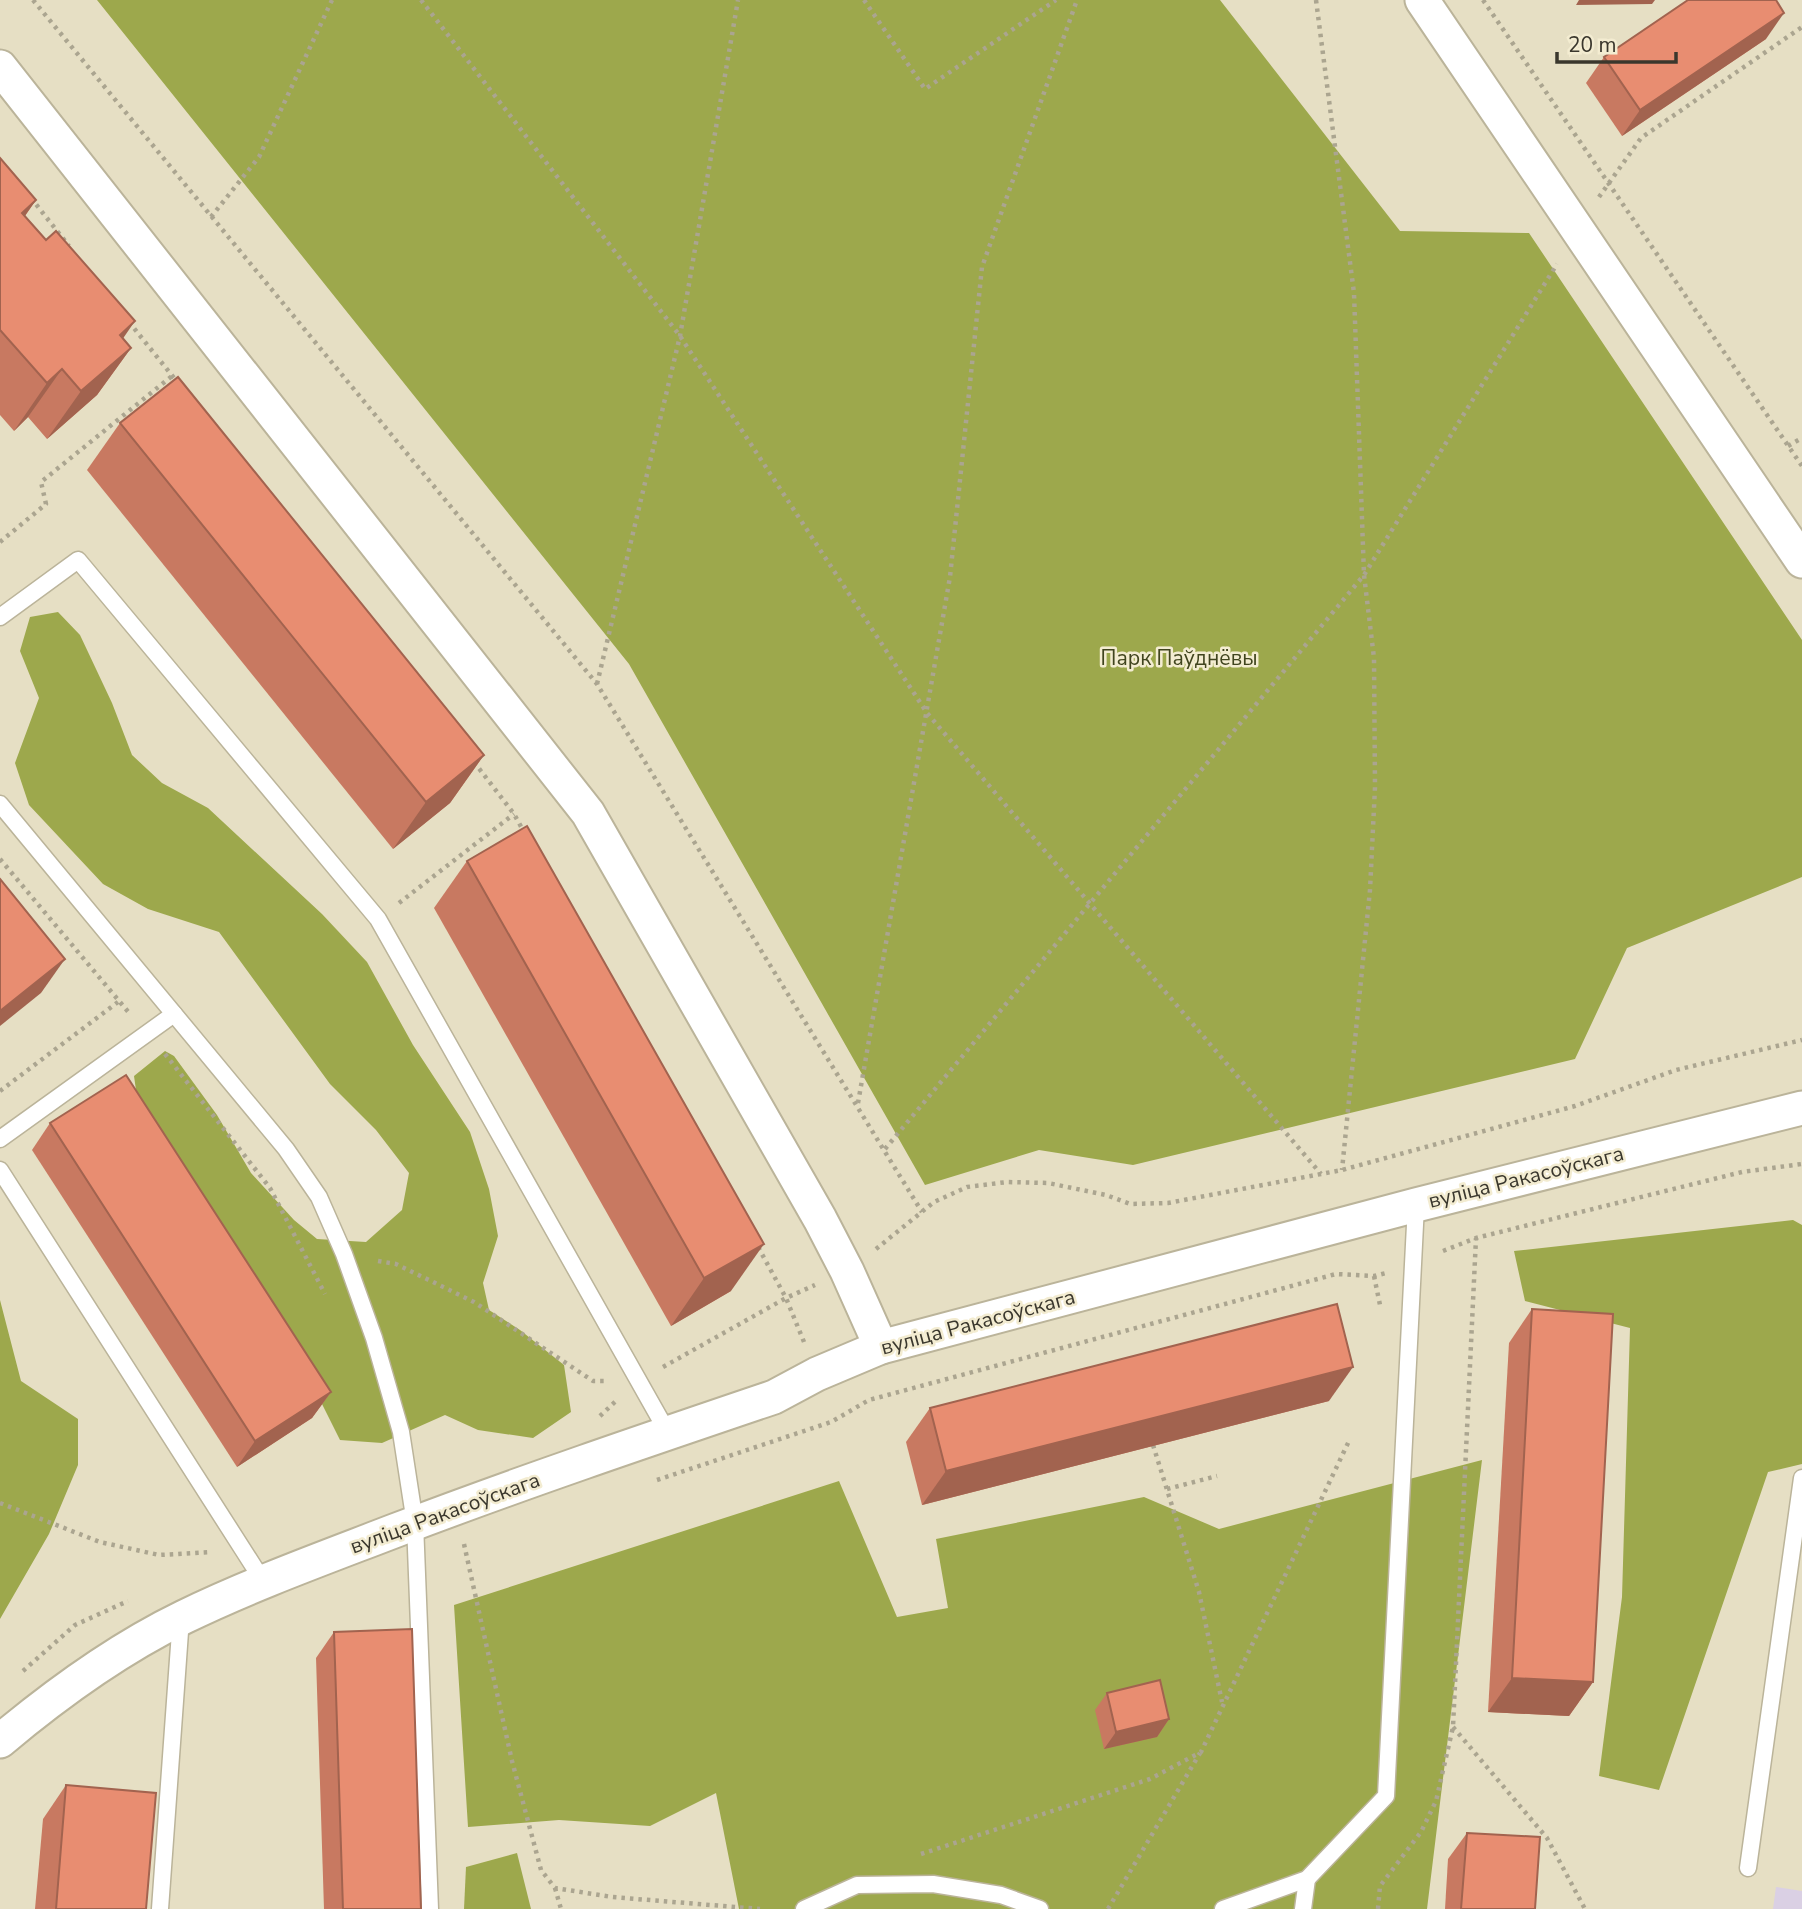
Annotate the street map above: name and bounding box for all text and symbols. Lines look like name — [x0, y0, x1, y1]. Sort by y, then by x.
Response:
scale bar — [1557, 21, 1676, 65]
text: 20 m — [1568, 31, 1617, 59]
park label: Парк Паўднёвы — [1101, 644, 1258, 672]
street label: вуліца Ракасоўскага — [1425, 1139, 1627, 1215]
street label: вуліца Ракасоўскага — [878, 1283, 1078, 1361]
street label: вуліца Ракасоўскага — [346, 1466, 544, 1560]

